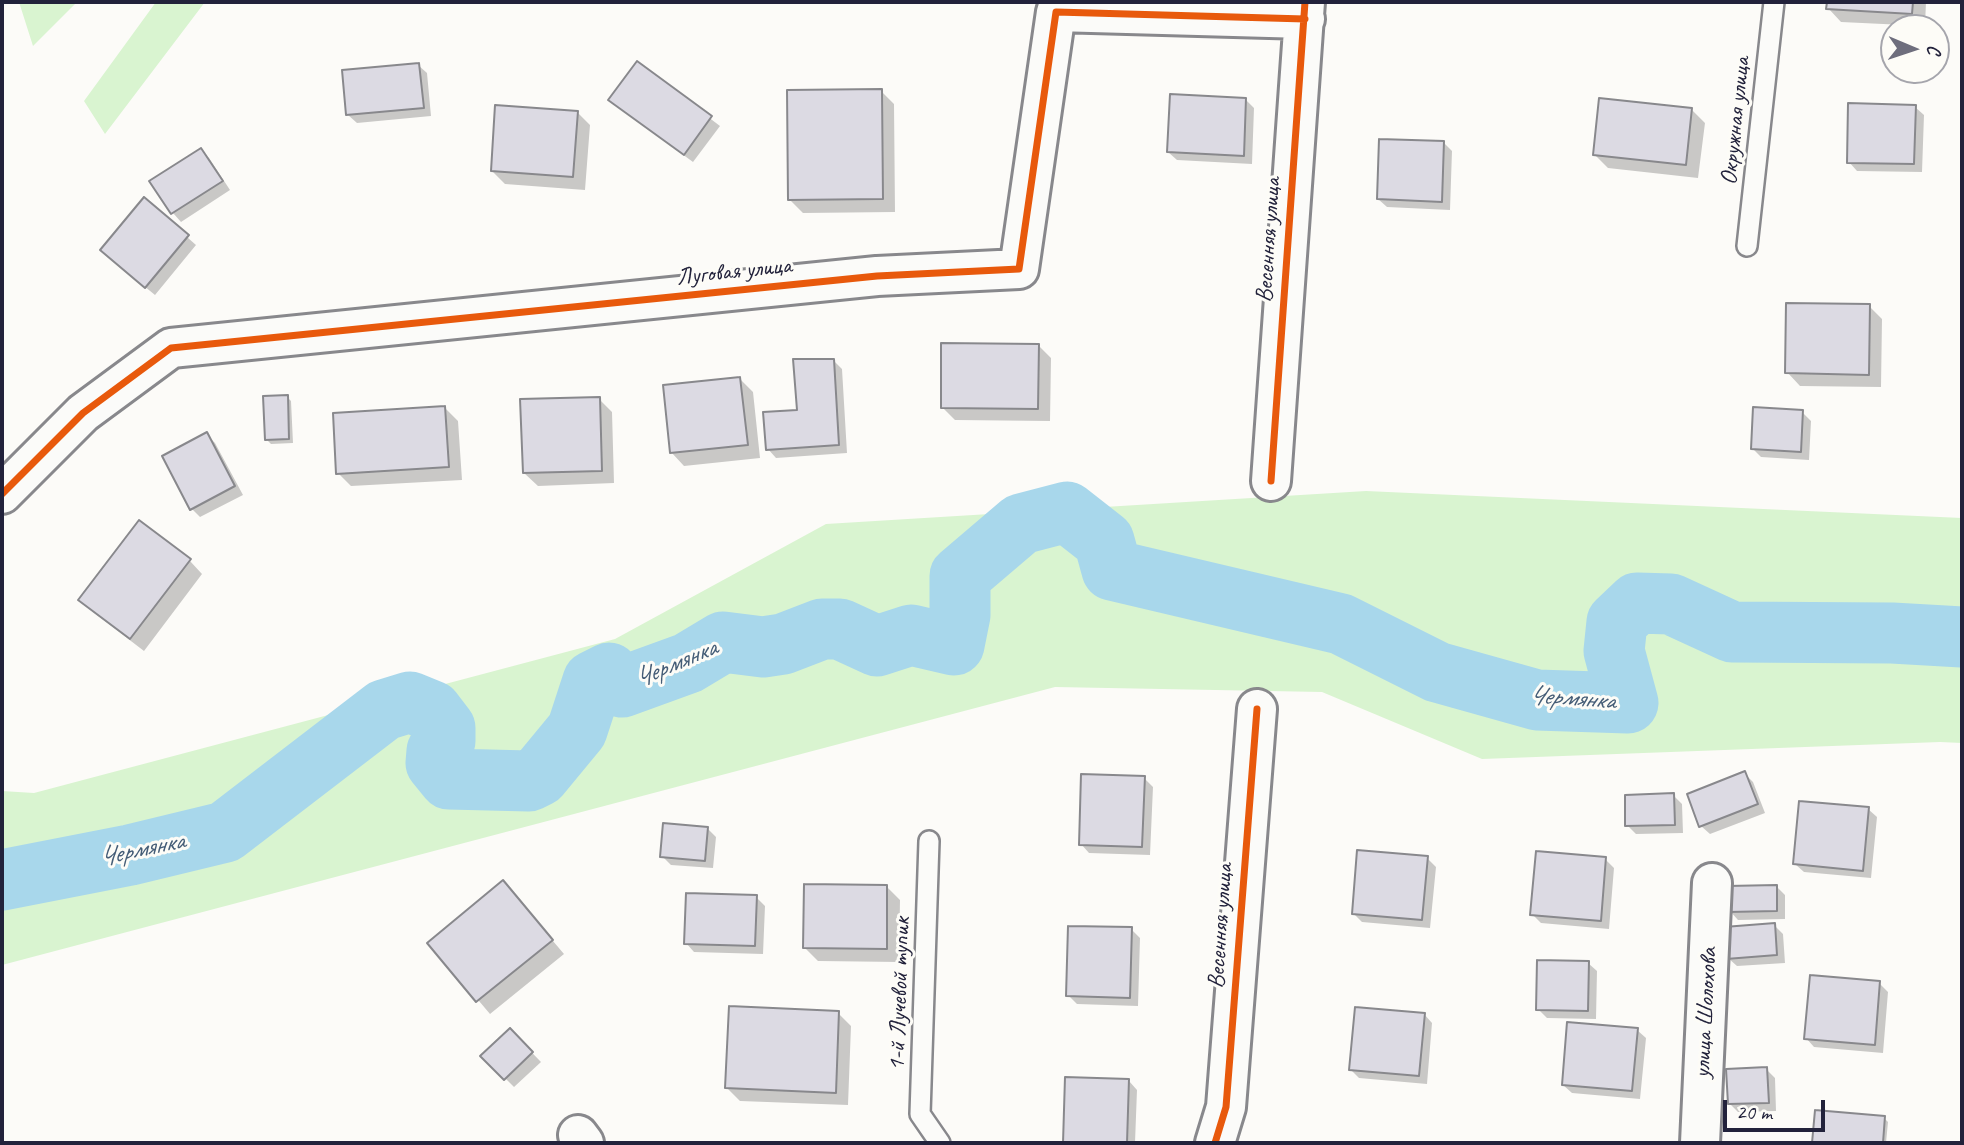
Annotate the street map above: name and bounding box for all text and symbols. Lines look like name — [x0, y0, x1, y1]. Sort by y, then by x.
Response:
north arrow — [1880, 14, 1950, 84]
text: С — [1922, 45, 1946, 55]
street label: Окружная улица — [1715, 56, 1757, 186]
street label: Весенняя улица — [1250, 177, 1288, 303]
street label: Луговая улица — [675, 252, 793, 292]
water label: Чермянка — [630, 633, 722, 695]
water label: Чермянка — [1528, 680, 1616, 718]
water label: Чермянка — [97, 826, 187, 874]
street label: Весенняя улица — [1202, 863, 1240, 989]
street label: 1-й Лучевой тупик — [883, 917, 917, 1071]
street label: улица Шолохова — [1688, 947, 1724, 1079]
scale bar — [1726, 1086, 1828, 1130]
text: 20 m — [1736, 1099, 1772, 1125]

